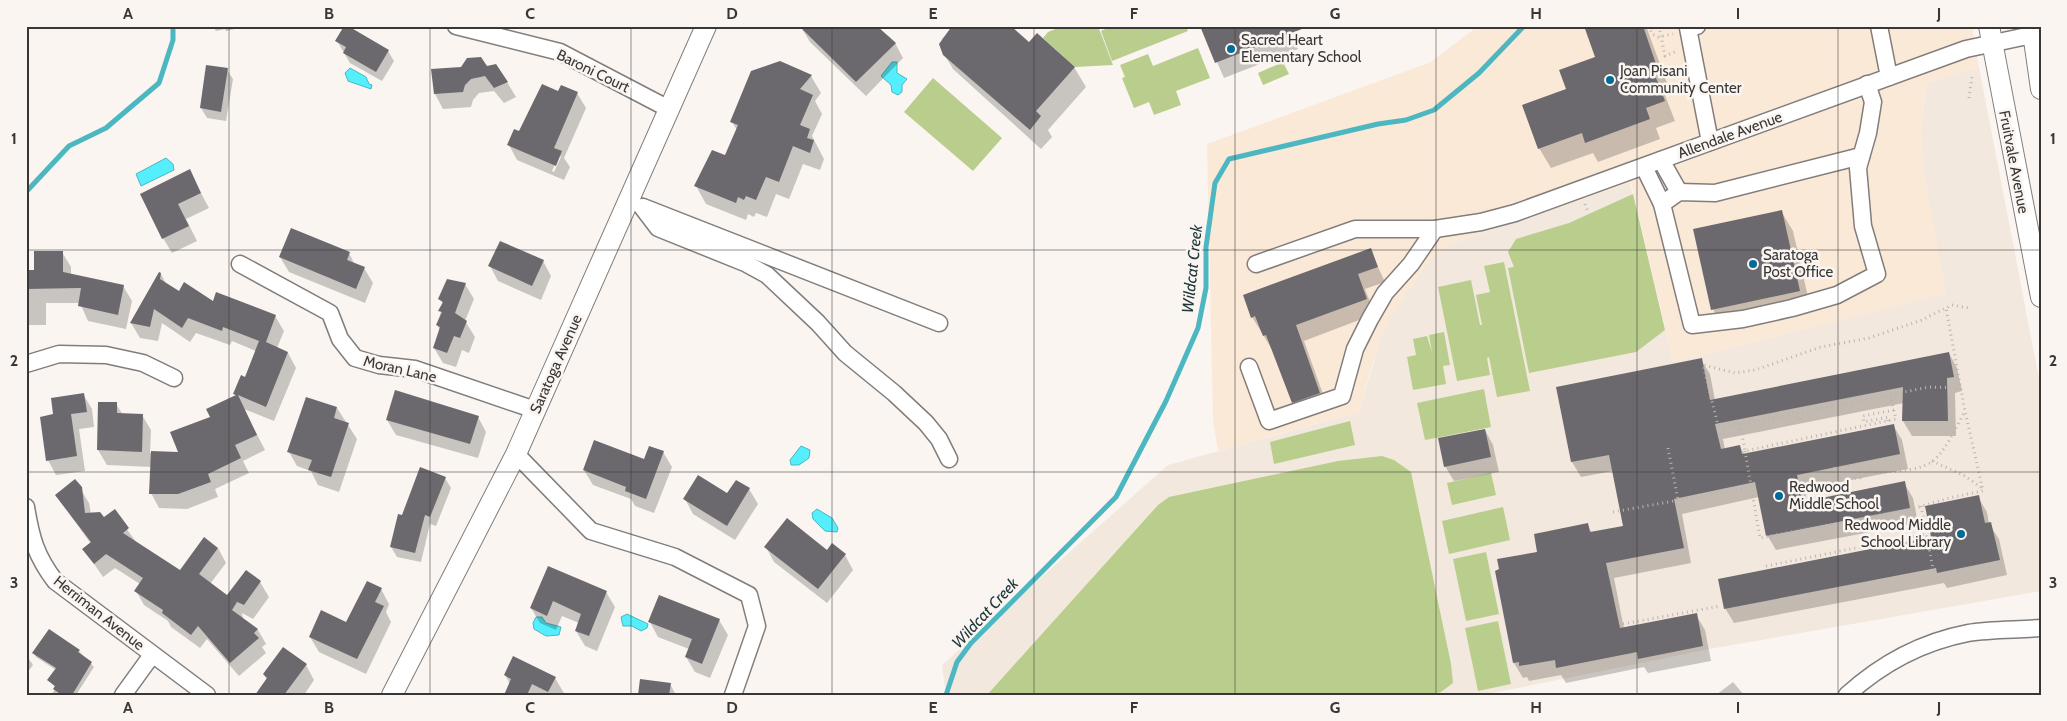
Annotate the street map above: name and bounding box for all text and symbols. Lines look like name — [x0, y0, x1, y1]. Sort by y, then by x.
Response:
text: A — [123, 4, 133, 23]
text: B — [324, 4, 334, 23]
text: C — [525, 4, 535, 23]
text: D — [726, 4, 738, 23]
text: E — [928, 4, 938, 23]
text: F — [1130, 4, 1139, 23]
text: G — [1330, 4, 1340, 23]
text: H — [1530, 4, 1542, 23]
text: I — [1736, 4, 1740, 23]
text: J — [1936, 4, 1941, 23]
place label: Sacred Heart Elementary School — [1241, 31, 1362, 66]
marker: Sacred Heart Elementary School — [1225, 43, 1237, 55]
street label: Baroni Court — [554, 46, 632, 96]
place label: Joan Pisani Community Center — [1619, 62, 1742, 97]
marker: Joan Pisani Community Center — [1604, 74, 1616, 86]
street label: Allendale Avenue — [1675, 108, 1785, 162]
street label: Fruitvale Avenue — [1995, 109, 2033, 215]
text: 1 — [11, 129, 17, 148]
text: 1 — [2050, 129, 2056, 148]
water label: Wildcat Creek — [1178, 223, 1206, 314]
place label: Saratoga Post Office — [1763, 246, 1834, 281]
marker: Saratoga Post Office — [1747, 258, 1759, 270]
street label: Saratoga Avenue — [526, 311, 586, 416]
text: 2 — [10, 351, 18, 370]
text: 2 — [2049, 351, 2057, 370]
street label: Moran Lane — [362, 352, 439, 386]
place label: Redwood Middle School — [1789, 478, 1880, 513]
marker: Redwood Middle School — [1773, 490, 1785, 502]
place label: Redwood Middle School Library — [1844, 516, 1951, 551]
marker: Redwood Middle School Library — [1955, 528, 1967, 540]
street label: Herriman Avenue — [50, 572, 148, 654]
text: 3 — [10, 573, 18, 592]
water label: Wildcat Creek — [948, 573, 1023, 652]
text: 3 — [2049, 573, 2057, 592]
text: A — [123, 698, 133, 717]
text: B — [324, 698, 334, 717]
text: C — [525, 698, 535, 717]
text: D — [726, 698, 738, 717]
text: E — [928, 698, 938, 717]
text: F — [1130, 698, 1139, 717]
text: G — [1330, 698, 1340, 717]
text: H — [1530, 698, 1542, 717]
text: I — [1736, 698, 1740, 717]
text: J — [1936, 698, 1941, 717]

